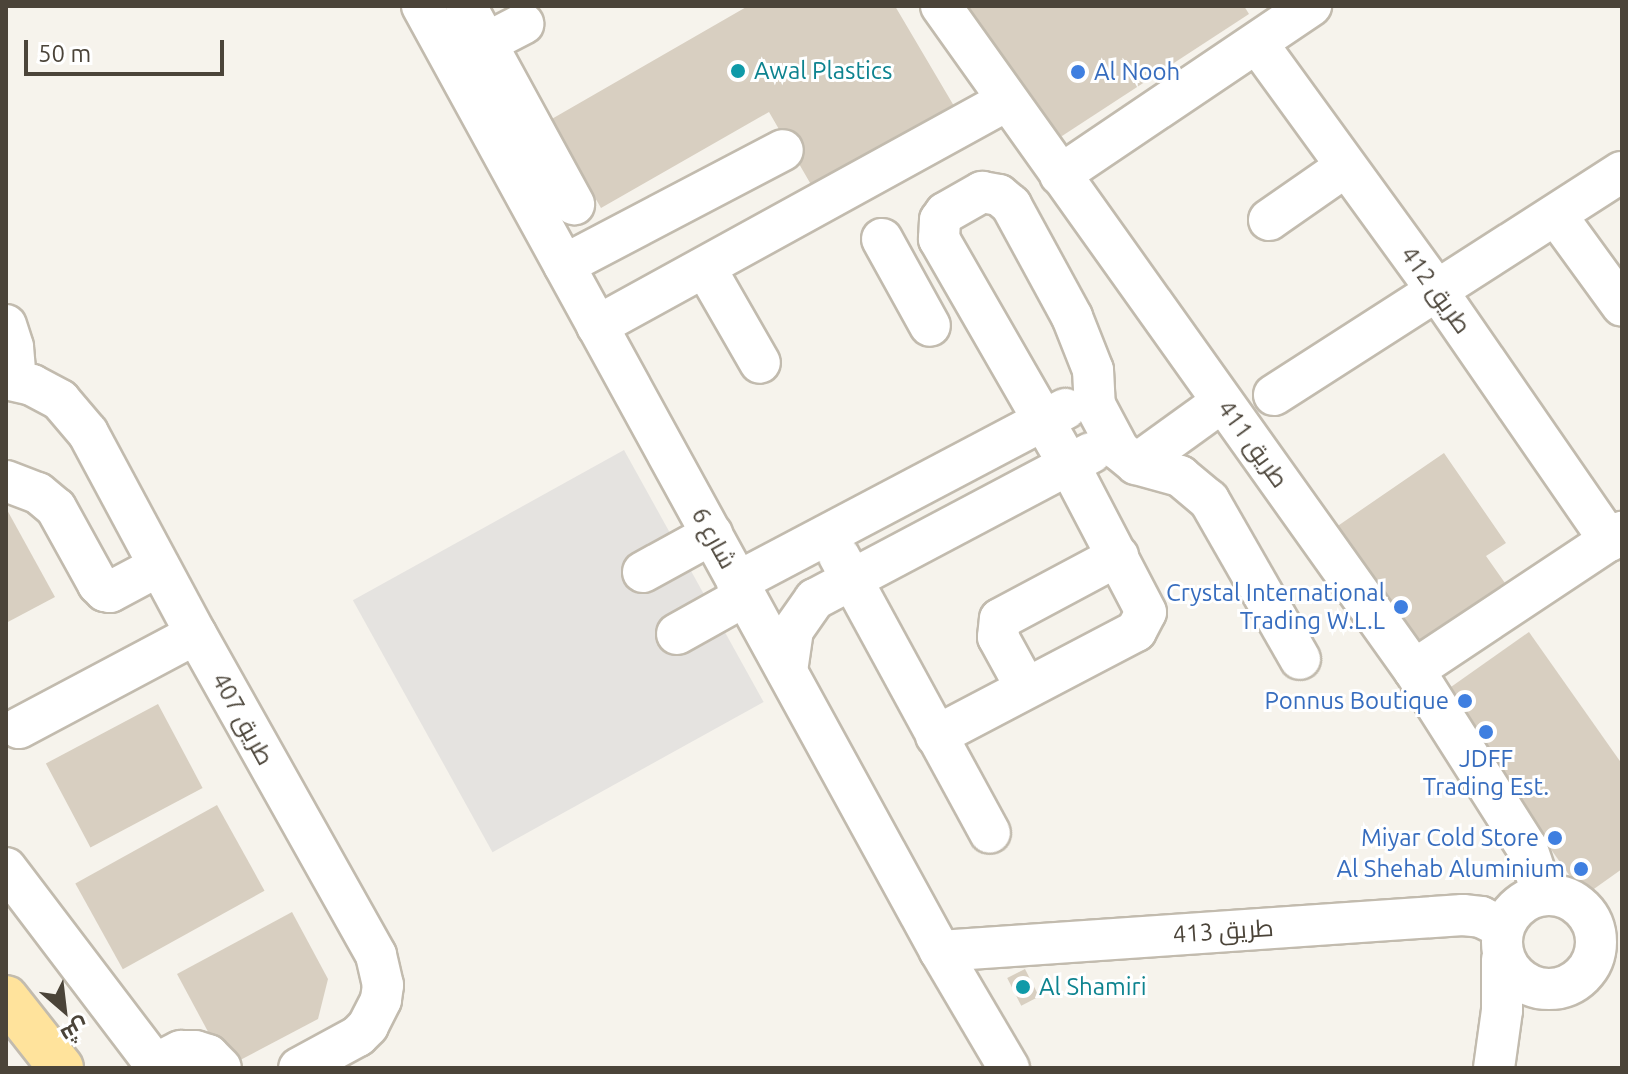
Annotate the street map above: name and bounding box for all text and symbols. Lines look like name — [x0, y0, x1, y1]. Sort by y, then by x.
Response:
scale bar — [28, 24, 228, 74]
text: 50 m — [38, 40, 91, 67]
place label: Awal Plastics — [754, 57, 892, 85]
place label: Al Nooh — [1094, 58, 1180, 86]
marker: Awal Plastics — [729, 62, 747, 80]
marker: Al Nooh — [1069, 63, 1087, 81]
street label: طريق 412 — [1395, 241, 1477, 339]
street label: طريق 411 — [1212, 395, 1294, 493]
street label: شارع 6 — [686, 502, 742, 574]
place label: Crystal International Trading W.L.L — [1166, 579, 1385, 635]
marker: Crystal International Trading W.L.L — [1392, 598, 1410, 616]
street label: طريق 407 — [206, 668, 280, 770]
place label: Ponnus Boutique — [1265, 687, 1449, 715]
marker: Ponnus Boutique — [1456, 692, 1474, 710]
marker: JDFF Trading Est. — [1477, 723, 1495, 741]
place label: JDFF Trading Est. — [1423, 745, 1549, 801]
place label: Miyar Cold Store — [1361, 824, 1539, 852]
marker: Miyar Cold Store — [1546, 829, 1564, 847]
place label: Al Shehab Aluminium — [1336, 855, 1565, 883]
marker: Al Shehab Aluminium — [1572, 860, 1590, 878]
street label: طريق 413 — [1172, 913, 1274, 949]
north arrow — [24, 970, 104, 1050]
place label: Al Shamiri — [1039, 973, 1146, 1001]
marker: Al Shamiri — [1014, 978, 1032, 996]
text: ش — [57, 1014, 94, 1049]

